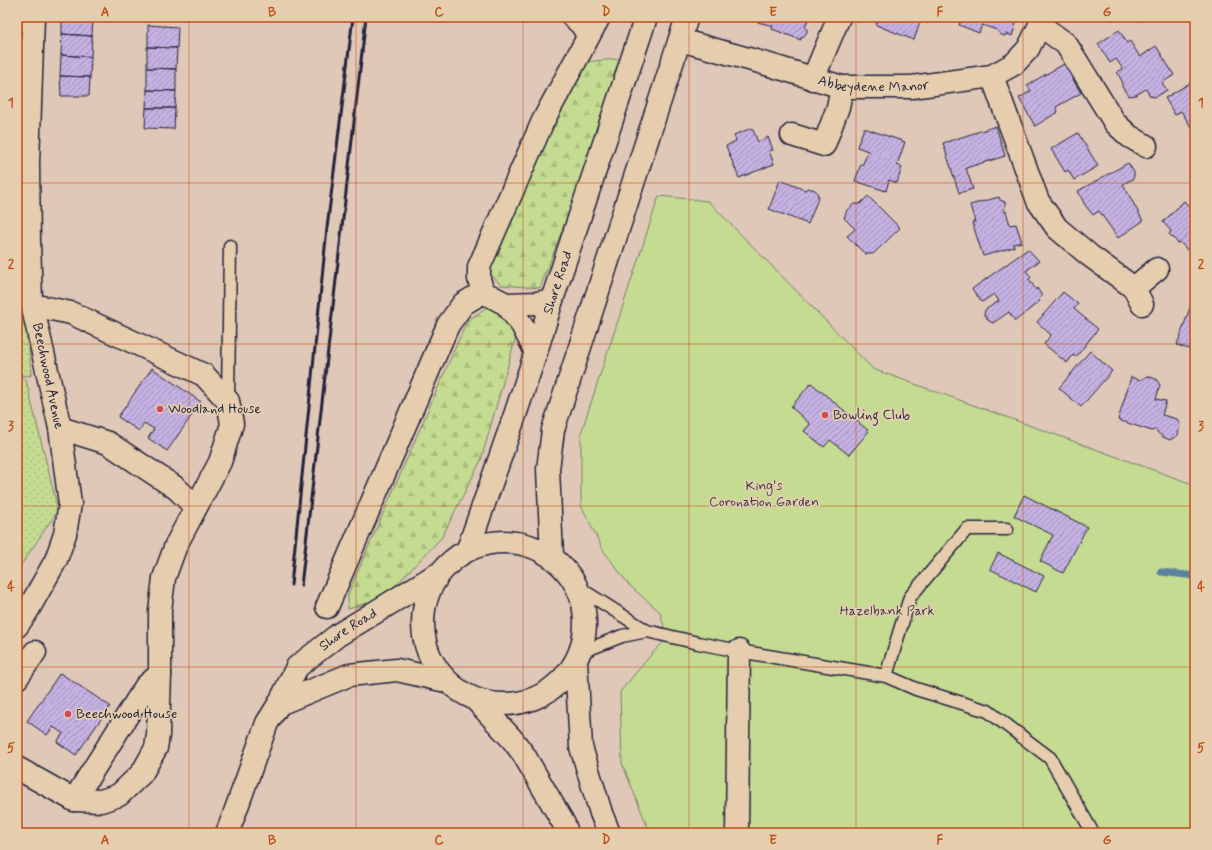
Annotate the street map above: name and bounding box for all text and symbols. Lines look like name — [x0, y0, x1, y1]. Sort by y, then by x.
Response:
text: A — [101, 4, 109, 21]
text: B — [268, 4, 277, 21]
text: C — [434, 4, 444, 21]
text: D — [602, 4, 611, 21]
text: E — [769, 4, 777, 21]
text: F — [937, 4, 944, 21]
text: G — [1103, 4, 1112, 21]
street label: Abbeydene Manor — [816, 71, 931, 97]
text: 1 — [8, 95, 14, 112]
text: 1 — [1198, 95, 1204, 112]
street label: Shore Road — [539, 249, 577, 317]
text: 2 — [8, 256, 15, 273]
text: 2 — [1198, 256, 1205, 273]
street label: Beechwood Avenue — [28, 321, 68, 431]
place label: Woodland House — [168, 400, 261, 418]
marker: Woodland House — [155, 404, 165, 414]
place label: Bowling Club — [833, 406, 910, 426]
marker: Bowling Club — [820, 410, 830, 420]
text: 3 — [8, 418, 14, 435]
text: 3 — [1198, 418, 1204, 435]
park label: King's Coronation Garden — [709, 477, 819, 511]
text: 4 — [7, 579, 15, 596]
text: 4 — [1197, 579, 1205, 596]
park label: Hazelbank Park — [840, 602, 934, 620]
street label: Shore Road — [316, 604, 380, 655]
place label: Beechwood House — [76, 705, 177, 723]
marker: Beechwood House — [63, 709, 73, 719]
text: 5 — [7, 740, 15, 757]
text: 5 — [1197, 740, 1205, 757]
text: A — [101, 832, 109, 849]
text: B — [268, 832, 277, 849]
text: C — [434, 832, 444, 849]
text: D — [602, 832, 611, 849]
text: E — [769, 832, 777, 849]
text: F — [937, 832, 944, 849]
text: G — [1103, 832, 1112, 849]

